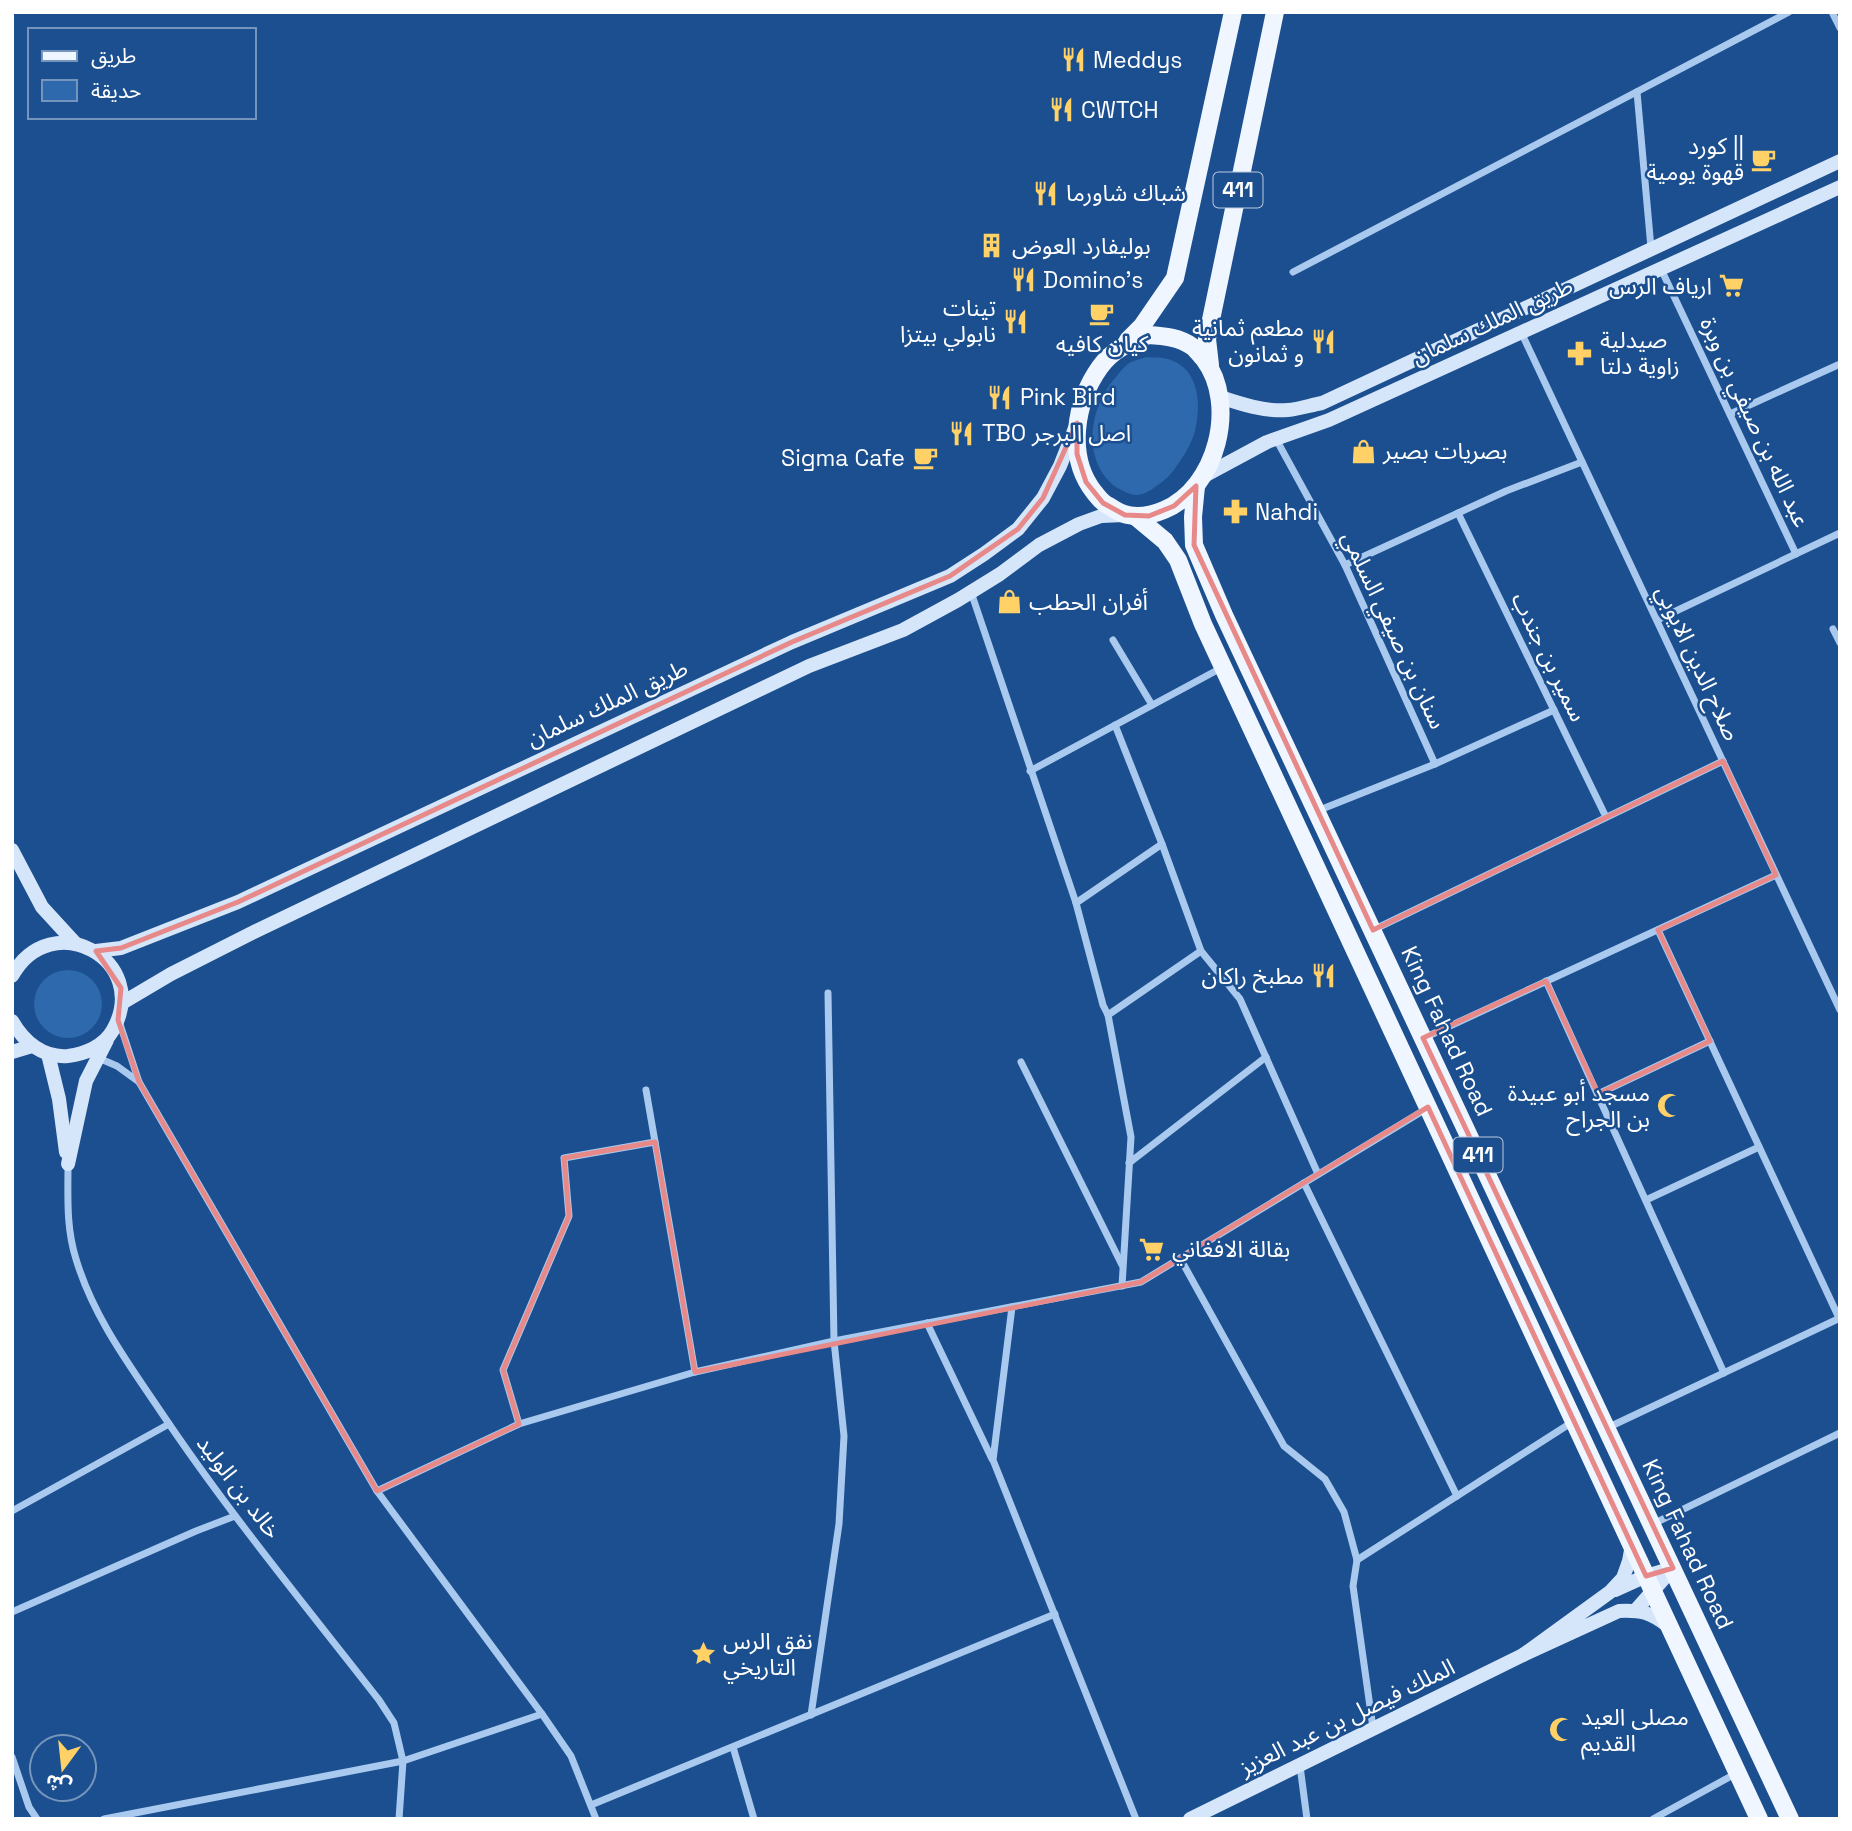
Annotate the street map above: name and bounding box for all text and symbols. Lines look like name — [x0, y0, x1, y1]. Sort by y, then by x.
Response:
legend — [28, 28, 256, 119]
text: طريق — [91, 42, 136, 69]
place label: Meddys — [1093, 45, 1182, 75]
restaurant icon: Meddys — [1059, 46, 1087, 74]
text: حديقة — [91, 77, 141, 104]
place label: CWTCH — [1081, 95, 1159, 125]
restaurant icon: CWTCH — [1047, 96, 1075, 124]
place label: كورد || قهوة يومية — [1646, 131, 1744, 187]
cafe icon: كورد || قهوة يومية — [1750, 145, 1778, 173]
road number: 411 — [1214, 172, 1262, 208]
place label: شباك شاورما — [1066, 178, 1186, 208]
restaurant icon: شباك شاورما — [1032, 179, 1060, 207]
place label: بوليفارد العوض — [1012, 231, 1151, 261]
building icon: بوليفارد العوض — [978, 232, 1006, 260]
place label: Domino's — [1043, 265, 1143, 295]
restaurant icon: Domino's — [1009, 266, 1037, 294]
street label: طريق الملك سلمان — [1406, 270, 1578, 372]
place label: ارياف الرس — [1609, 271, 1712, 301]
supermarket icon: ارياف الرس — [1718, 272, 1746, 300]
place label: تينات نابولي بيتزا — [900, 293, 996, 351]
cafe icon: كيان كافيه — [1088, 300, 1116, 328]
restaurant icon: تينات نابولي بيتزا — [1002, 307, 1030, 335]
street label: عبد الله بن صيفي بن وبرة — [1691, 312, 1817, 533]
place label: مطعم ثمانية و ثمانون — [1192, 313, 1304, 369]
place label: صيدلية زاوية دلتا — [1600, 325, 1680, 381]
restaurant icon: مطعم ثمانية و ثمانون — [1310, 327, 1338, 355]
place label: كيان كافيه — [1056, 329, 1149, 359]
pharmacy icon: صيدلية زاوية دلتا — [1566, 339, 1594, 367]
place label: Pink Bird — [1020, 382, 1116, 412]
restaurant icon: Pink Bird — [986, 383, 1014, 411]
place label: TBO اصل البرجر — [982, 418, 1131, 448]
restaurant icon: TBO اصل البرجر — [948, 419, 976, 447]
place label: بصريات بصير — [1382, 436, 1507, 466]
shop icon: بصريات بصير — [1349, 437, 1377, 465]
place label: Sigma Cafe — [781, 443, 905, 473]
cafe icon: Sigma Cafe — [911, 444, 939, 472]
place label: Nahdi — [1255, 497, 1318, 527]
pharmacy icon: Nahdi — [1221, 498, 1249, 526]
street label: سنان بن صيفي السلمي — [1333, 526, 1453, 735]
street label: صلاح الدين الايوبي — [1647, 580, 1747, 747]
place label: أفران الحطب — [1029, 587, 1148, 617]
street label: سمير بن جندب — [1505, 587, 1593, 727]
shop icon: أفران الحطب — [995, 588, 1023, 616]
street label: طريق الملك سلمان — [521, 652, 693, 754]
street label: King Fahad Road — [1395, 941, 1499, 1121]
place label: مطبخ راكان — [1202, 961, 1304, 993]
restaurant icon: مطبخ راكان — [1310, 962, 1338, 990]
place label: مسجد أبو عبيدة بن الجراح — [1508, 1078, 1650, 1136]
mosque icon: مسجد أبو عبيدة بن الجراح — [1656, 1092, 1684, 1120]
road number: 411 — [1454, 1138, 1502, 1172]
place label: بقالة الافغاني — [1172, 1234, 1290, 1266]
supermarket icon: بقالة الافغاني — [1138, 1235, 1166, 1263]
street label: خالد بن الوليد — [190, 1429, 288, 1545]
street label: King Fahad Road — [1636, 1454, 1740, 1634]
place label: نفق الرس التاريخي — [723, 1626, 813, 1684]
place icon: نفق الرس التاريخي — [689, 1640, 717, 1668]
street label: الملك فيصل بن عبد العزيز — [1233, 1652, 1460, 1783]
place label: مصلى العيد القديم — [1581, 1702, 1689, 1760]
mosque icon: مصلى العيد القديم — [1547, 1716, 1575, 1744]
north arrow — [28, 1733, 98, 1803]
text: ش — [43, 1768, 75, 1799]

